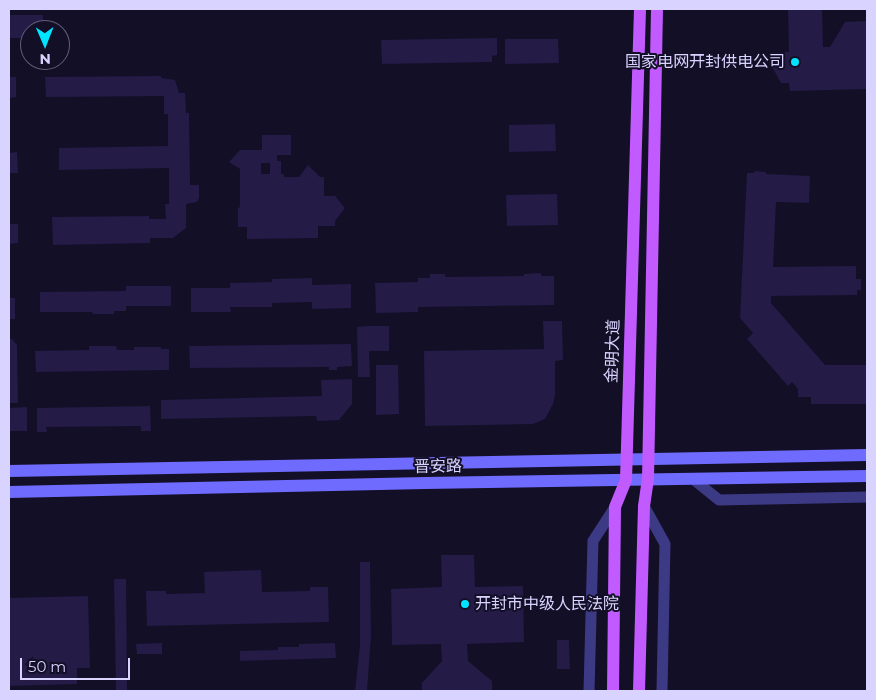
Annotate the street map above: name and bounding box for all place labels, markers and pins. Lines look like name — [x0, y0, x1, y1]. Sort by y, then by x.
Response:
place label: 国家电网开封供电公司 — [625, 52, 785, 72]
marker: 国家电网开封供电公司 — [789, 56, 801, 68]
place label: 开封市中级人民法院 — [475, 594, 619, 614]
marker: 开封市中级人民法院 — [459, 598, 471, 610]

